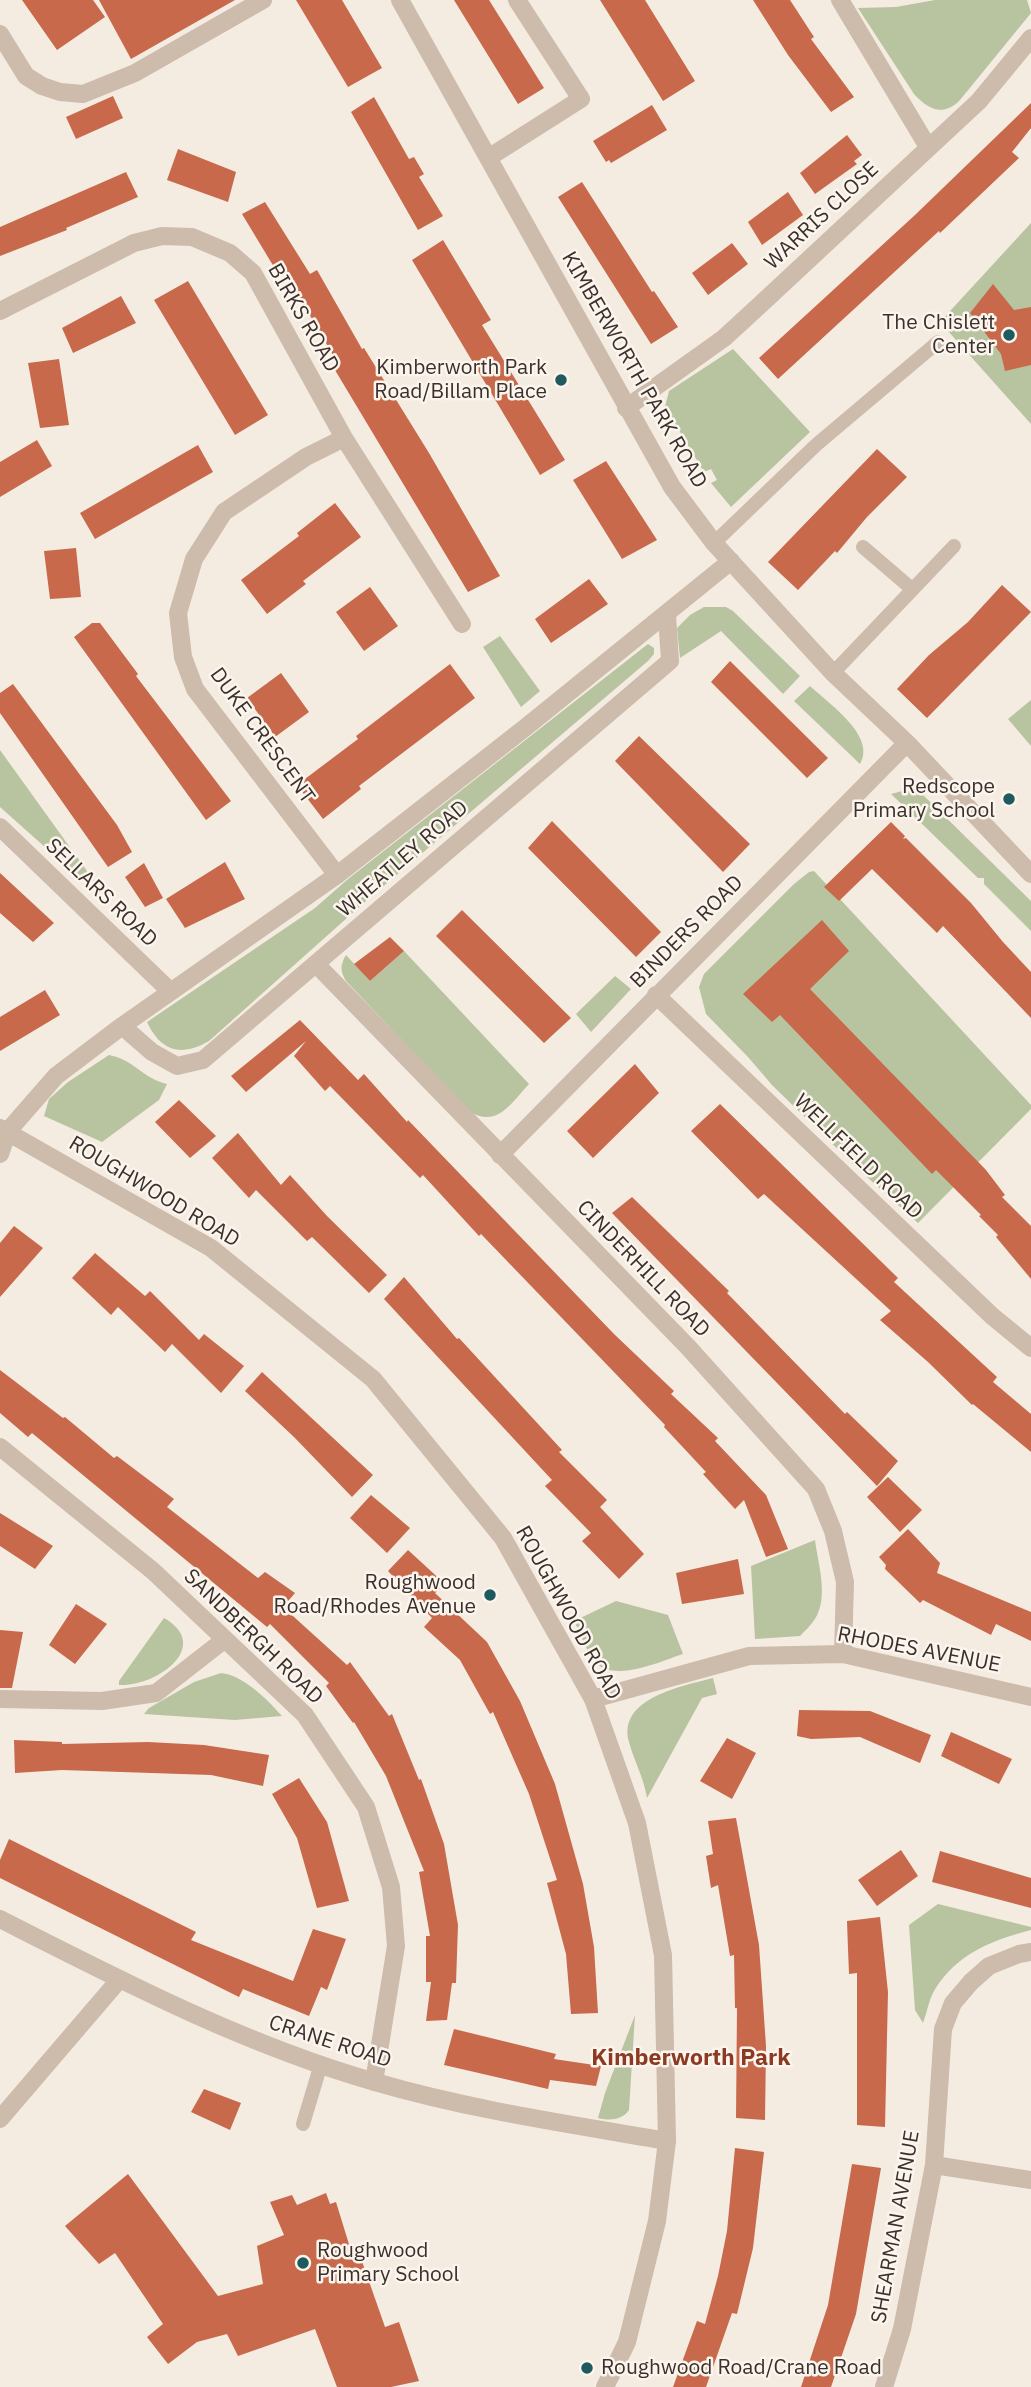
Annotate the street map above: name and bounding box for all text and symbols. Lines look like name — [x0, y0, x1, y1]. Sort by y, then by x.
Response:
street label: WARRIS CLOSE — [760, 157, 884, 275]
street label: KIMBERWORTH PARK ROAD — [556, 247, 712, 493]
street label: BIRKS ROAD — [262, 259, 344, 377]
place label: The Chislett Center — [882, 310, 995, 360]
marker: The Chislett Center — [1001, 327, 1017, 343]
place label: Kimberworth Park Road/Billam Place — [374, 355, 547, 405]
marker: Kimberworth Park Road/Billam Place — [553, 372, 569, 388]
street label: DUKE CRESCENT — [204, 663, 320, 809]
place label: Redscope Primary School — [853, 774, 995, 824]
marker: Redscope Primary School — [1001, 791, 1017, 807]
street label: WHEATLEY ROAD — [332, 795, 474, 923]
street label: SELLARS ROAD — [40, 833, 162, 953]
street label: BINDERS ROAD — [625, 870, 749, 994]
street label: WELLFIELD ROAD — [788, 1089, 928, 1225]
street label: ROUGHWOOD ROAD — [64, 1131, 244, 1253]
street label: CINDERHILL ROAD — [571, 1195, 715, 1343]
street label: ROUGHWOOD ROAD — [510, 1522, 626, 1704]
street label: SANDBERGH ROAD — [178, 1564, 328, 1710]
place label: Roughwood Road/Rhodes Avenue — [274, 1570, 476, 1620]
marker: Roughwood Road/Rhodes Avenue — [482, 1587, 498, 1603]
street label: RHODES AVENUE — [835, 1622, 1003, 1678]
street label: CRANE ROAD — [266, 2010, 394, 2074]
district label: Kimberworth Park — [591, 2044, 791, 2072]
street label: SHEARMAN AVENUE — [867, 2129, 925, 2325]
place label: Roughwood Primary School — [317, 2238, 459, 2288]
marker: Roughwood Primary School — [295, 2255, 311, 2271]
place label: Roughwood Road/Crane Road — [601, 2355, 882, 2381]
marker: Roughwood Road/Crane Road — [579, 2360, 595, 2376]

